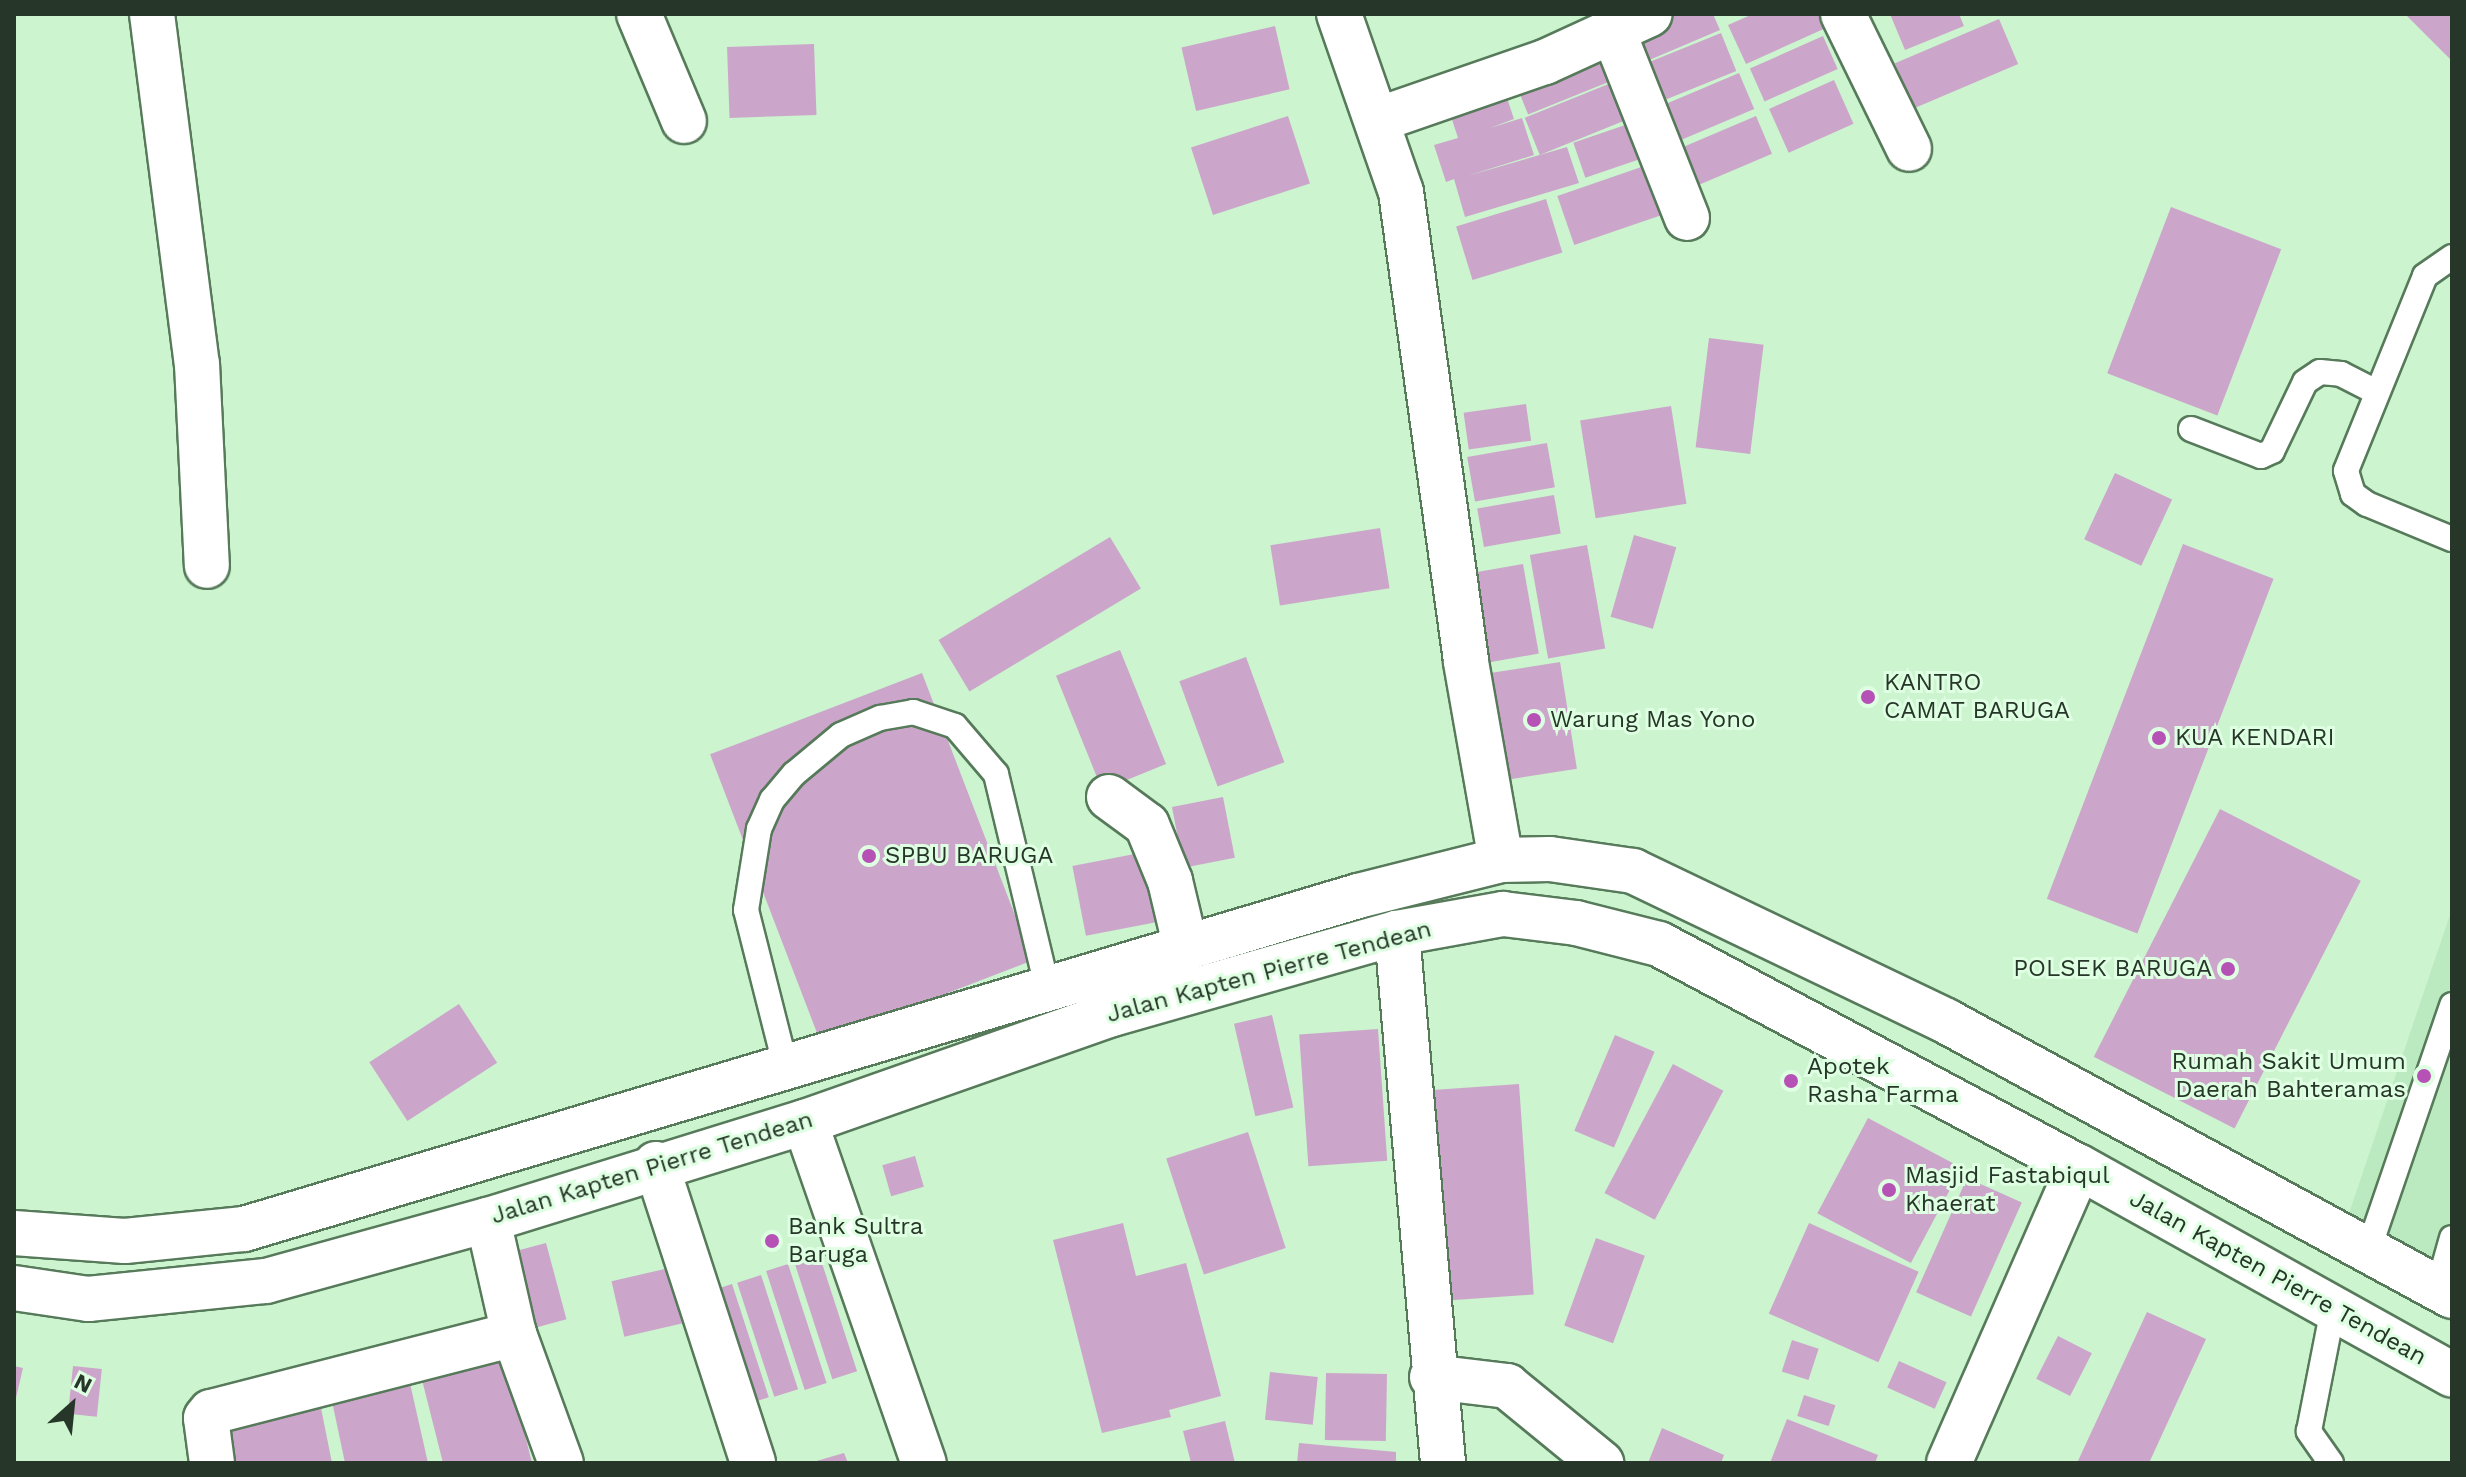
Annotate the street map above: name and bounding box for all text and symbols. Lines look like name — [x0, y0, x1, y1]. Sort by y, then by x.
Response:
place label: KANTRO CAMAT BARUGA — [1884, 669, 2071, 725]
marker: KANTRO CAMAT BARUGA — [1859, 688, 1877, 706]
place label: Warung Mas Yono — [1550, 706, 1757, 734]
marker: Warung Mas Yono — [1525, 711, 1543, 729]
place label: KUA KENDARI — [2175, 724, 2336, 752]
marker: KUA KENDARI — [2150, 729, 2168, 747]
place label: SPBU BARUGA — [885, 842, 1053, 870]
marker: SPBU BARUGA — [860, 847, 878, 865]
street label: Jalan Kapten Pierre Tendean — [1103, 915, 1435, 1029]
place label: POLSEK BARUGA — [2013, 955, 2212, 983]
marker: POLSEK BARUGA — [2219, 960, 2237, 978]
place label: Rumah Sakit Umum Daerah Bahteramas — [2172, 1048, 2406, 1104]
place label: Apotek Rasha Farma — [1807, 1053, 1959, 1109]
marker: Rumah Sakit Umum Daerah Bahteramas — [2413, 1065, 2435, 1087]
marker: Apotek Rasha Farma — [1782, 1072, 1800, 1090]
street label: Jalan Kapten Pierre Tendean — [487, 1105, 817, 1231]
place label: Masjid Fastabiqul Khaerat — [1905, 1162, 2110, 1218]
marker: Masjid Fastabiqul Khaerat — [1880, 1181, 1898, 1199]
street label: Jalan Kapten Pierre Tendean — [2124, 1184, 2432, 1372]
place label: Bank Sultra Baruga — [788, 1213, 924, 1269]
marker: Bank Sultra Baruga — [763, 1232, 781, 1250]
north arrow — [32, 1365, 112, 1445]
text: N — [70, 1368, 96, 1398]

